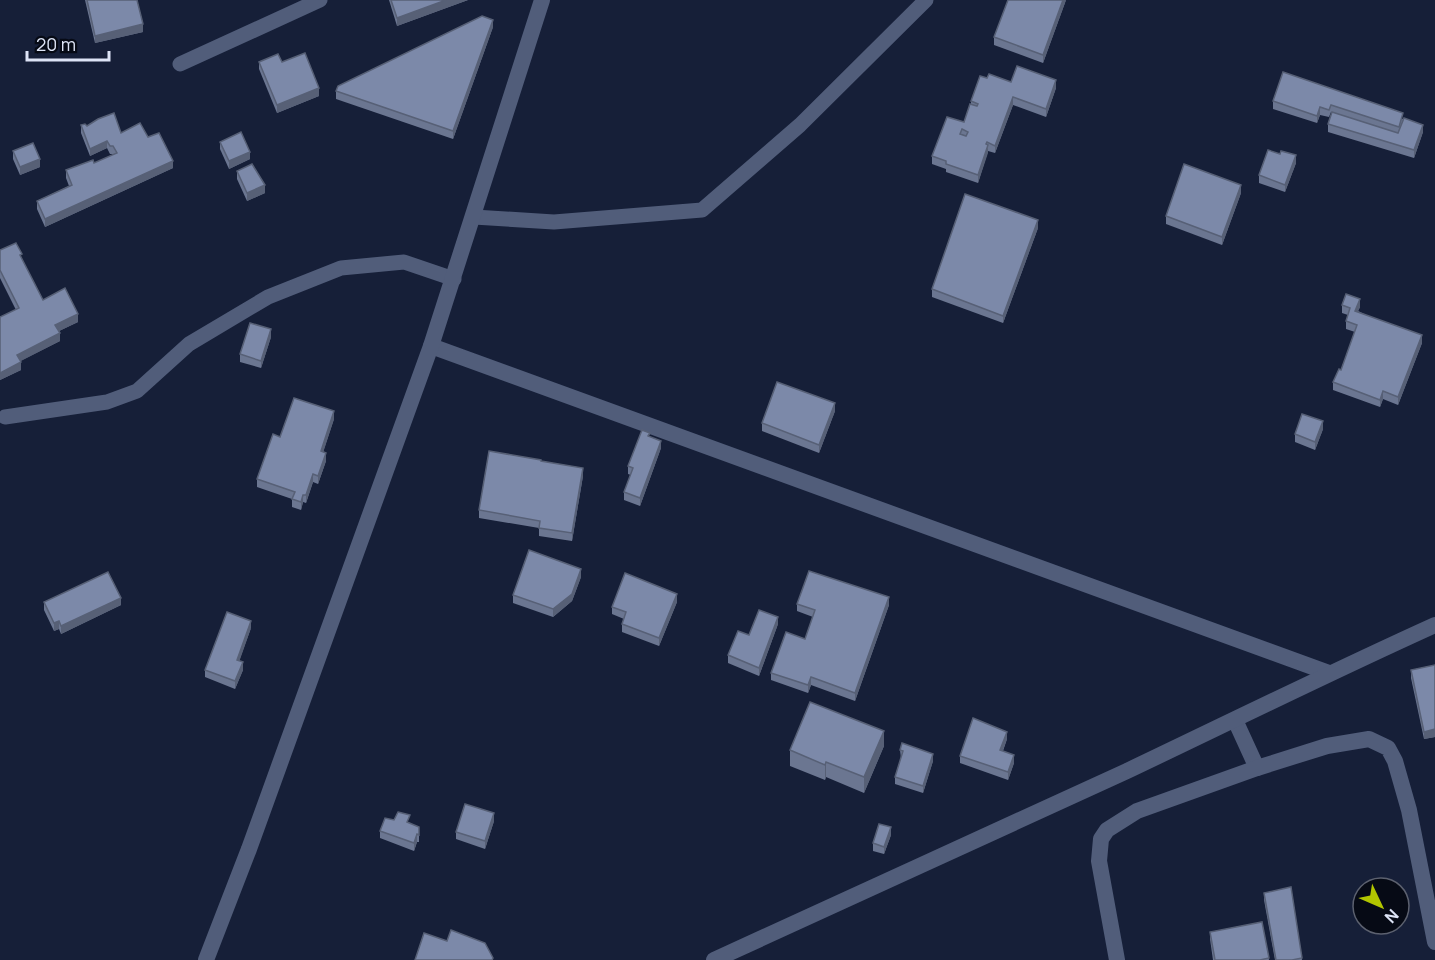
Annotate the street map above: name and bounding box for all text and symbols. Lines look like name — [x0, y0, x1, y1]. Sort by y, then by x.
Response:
scale bar — [27, 24, 110, 62]
text: 20 m — [36, 32, 76, 56]
north arrow — [1351, 876, 1411, 936]
text: N — [1380, 905, 1404, 928]

